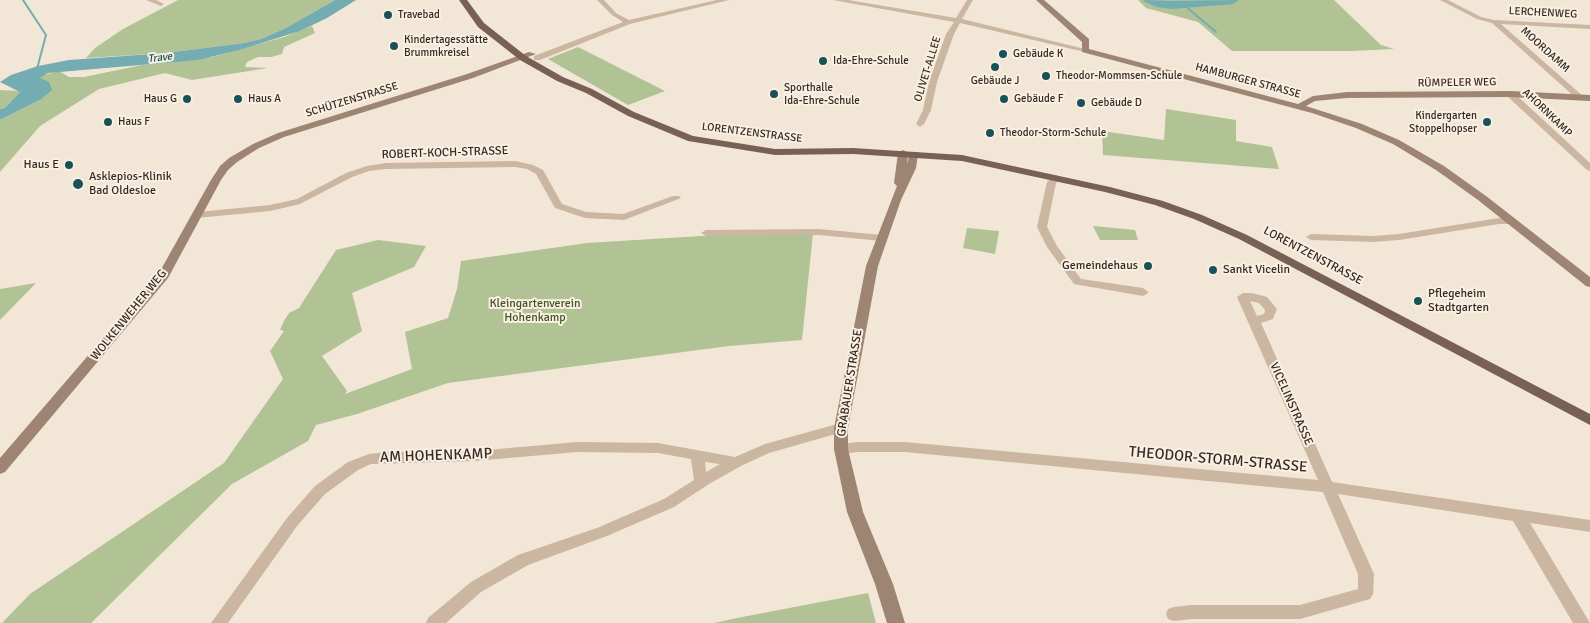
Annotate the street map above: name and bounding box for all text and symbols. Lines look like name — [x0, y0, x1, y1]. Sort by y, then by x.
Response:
street label: LERCHENWEG — [1508, 5, 1578, 21]
place label: Travebad — [398, 8, 440, 22]
marker: Travebad — [382, 9, 394, 21]
street label: MOORDAMM — [1518, 25, 1572, 75]
place label: Kindertagesstätte Brummkreisel — [404, 33, 488, 59]
street label: OLIVET-ALLEE — [912, 35, 944, 103]
marker: Kindertagesstätte Brummkreisel — [388, 40, 400, 52]
place label: Gebäude K — [1013, 47, 1063, 61]
marker: Gebäude K — [997, 48, 1009, 60]
water label: Trave — [147, 50, 173, 66]
place label: Ida-Ehre-Schule — [833, 54, 909, 68]
marker: Ida-Ehre-Schule — [817, 55, 829, 67]
marker: Gebäude J — [989, 61, 1001, 73]
street label: HAMBURGER STRASSE — [1194, 61, 1302, 101]
place label: Theodor-Mommsen-Schule — [1056, 69, 1182, 83]
marker: Theodor-Mommsen-Schule — [1040, 70, 1052, 82]
place label: Gebäude J — [971, 74, 1019, 88]
street label: RÜMPELER WEG — [1418, 76, 1496, 90]
street label: SCHÜTZENSTRASSE — [304, 80, 400, 120]
place label: Sporthalle Ida-Ehre-Schule — [784, 81, 860, 107]
street label: AHORNKAMP — [1519, 86, 1575, 140]
marker: Sporthalle Ida-Ehre-Schule — [768, 88, 780, 100]
place label: Haus G — [144, 92, 177, 106]
place label: Haus A — [248, 92, 281, 106]
place label: Gebäude F — [1014, 92, 1063, 106]
marker: Haus G — [181, 93, 193, 105]
marker: Haus A — [232, 93, 244, 105]
marker: Gebäude F — [998, 93, 1010, 105]
place label: Gebäude D — [1091, 96, 1142, 110]
marker: Gebäude D — [1075, 97, 1087, 109]
place label: Kindergarten Stoppelhopser — [1409, 109, 1477, 135]
place label: Haus F — [118, 115, 150, 129]
marker: Haus F — [102, 116, 114, 128]
marker: Kindergarten Stoppelhopser — [1481, 116, 1493, 128]
street label: LORENTZENSTRASSE — [701, 120, 803, 146]
place label: Theodor-Storm-Schule — [1000, 126, 1106, 140]
marker: Theodor-Storm-Schule — [984, 127, 996, 139]
street label: ROBERT-KOCH-STRASSE — [381, 144, 509, 162]
place label: Haus E — [24, 158, 59, 172]
marker: Haus E — [63, 159, 75, 171]
place label: Asklepios-Klinik Bad Oldesloe — [89, 170, 172, 198]
marker: Asklepios-Klinik Bad Oldesloe — [71, 177, 85, 191]
street label: LORENTZENSTRASSE — [1261, 224, 1365, 288]
place label: Gemeindehaus — [1062, 259, 1138, 273]
marker: Gemeindehaus — [1142, 260, 1154, 272]
place label: Sankt Vicelin — [1223, 263, 1290, 277]
marker: Sankt Vicelin — [1207, 264, 1219, 276]
street label: WOLKENWEHER WEG — [88, 267, 170, 363]
place label: Pflegeheim Stadtgarten — [1428, 287, 1489, 315]
marker: Pflegeheim Stadtgarten — [1412, 295, 1424, 307]
park label: Kleingartenverein Hohenkamp — [489, 297, 581, 325]
street label: GRABAUER STRASSE — [834, 328, 866, 438]
street label: VICELINSTRASSE — [1266, 360, 1316, 448]
street label: THEODOR-STORM-STRASSE — [1128, 443, 1308, 477]
street label: AM HOHENKAMP — [380, 445, 492, 467]

